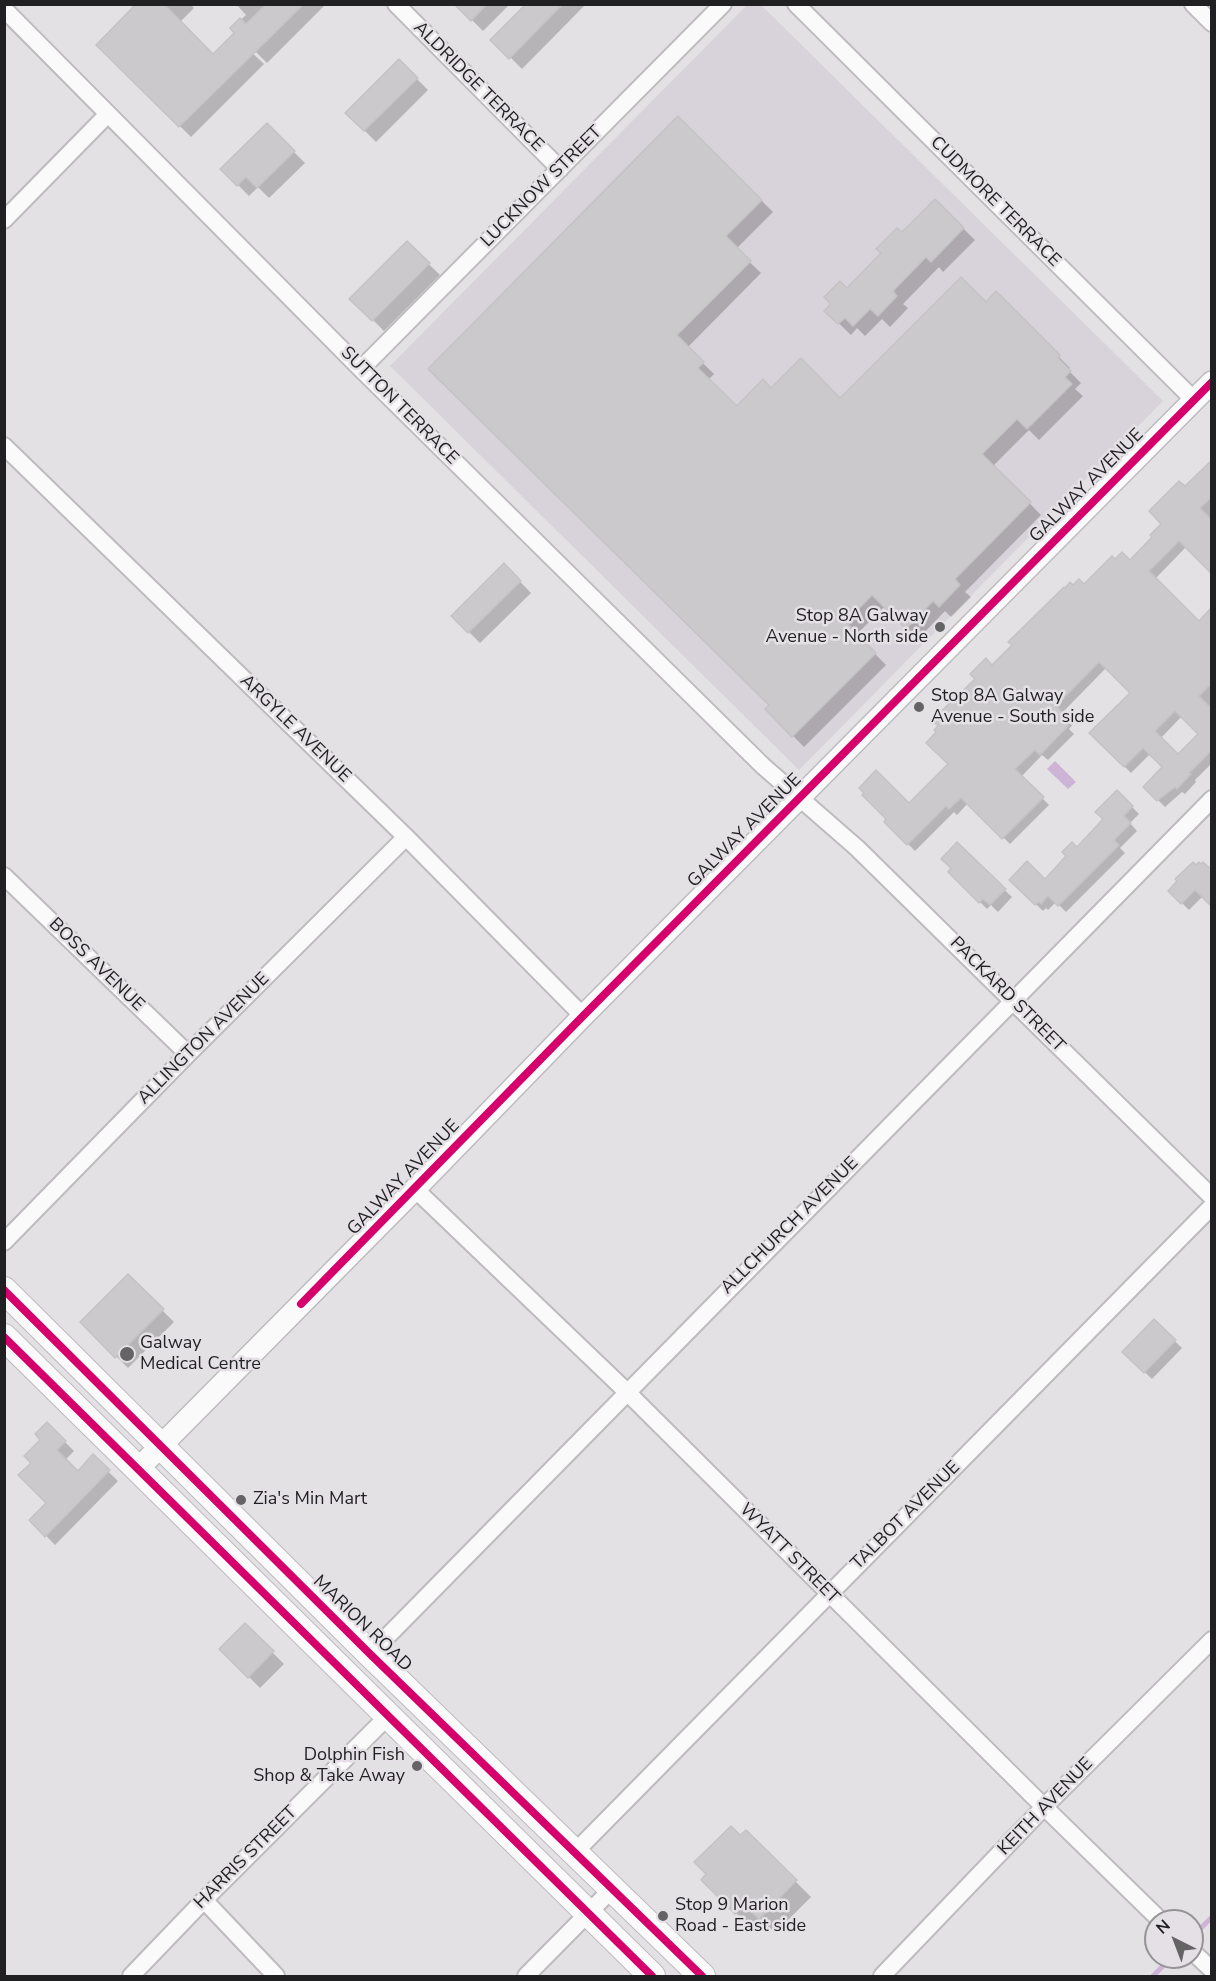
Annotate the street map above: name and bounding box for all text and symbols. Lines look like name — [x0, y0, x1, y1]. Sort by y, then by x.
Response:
street label: ALDRIDGE TERRACE — [408, 17, 548, 157]
street label: LUCKNOW STREET — [477, 122, 607, 252]
street label: CUDMORE TERRACE — [925, 132, 1065, 272]
street label: SUTTON TERRACE — [336, 343, 462, 469]
street label: GALWAY AVENUE — [1026, 425, 1148, 547]
place label: Stop 8A Galway Avenue - North side — [766, 606, 928, 648]
marker: Stop 8A Galway Avenue - North side — [933, 620, 947, 634]
street label: ARGYLE AVENUE — [235, 671, 355, 787]
place label: Stop 8A Galway Avenue - South side — [931, 686, 1094, 728]
marker: Stop 8A Galway Avenue - South side — [912, 700, 926, 714]
street label: GALWAY AVENUE — [684, 770, 806, 892]
street label: BOSS AVENUE — [44, 914, 148, 1016]
street label: PACKARD STREET — [945, 933, 1069, 1057]
street label: ALLINGTON AVENUE — [134, 969, 274, 1109]
street label: GALWAY AVENUE — [343, 1116, 465, 1240]
street label: ALLCHURCH AVENUE — [717, 1153, 863, 1299]
place label: Galway Medical Centre — [140, 1333, 261, 1376]
marker: Galway Medical Centre — [118, 1345, 136, 1363]
street label: TALBOT AVENUE — [847, 1457, 965, 1575]
place label: Zia's Min Mart — [253, 1489, 367, 1511]
marker: Zia's Min Mart — [234, 1493, 248, 1507]
street label: WYATT STREET — [734, 1499, 844, 1609]
street label: MARION ROAD — [308, 1571, 416, 1677]
place label: Dolphin Fish Shop & Take Away — [253, 1745, 405, 1788]
street label: KEITH AVENUE — [994, 1754, 1098, 1860]
marker: Dolphin Fish Shop & Take Away — [410, 1759, 424, 1773]
street label: HARRIS STREET — [190, 1802, 302, 1914]
place label: Stop 9 Marion Road - East side — [675, 1895, 806, 1938]
marker: Stop 9 Marion Road - East side — [656, 1909, 670, 1923]
north arrow — [1144, 1909, 1204, 1969]
text: N — [1151, 1915, 1175, 1939]

